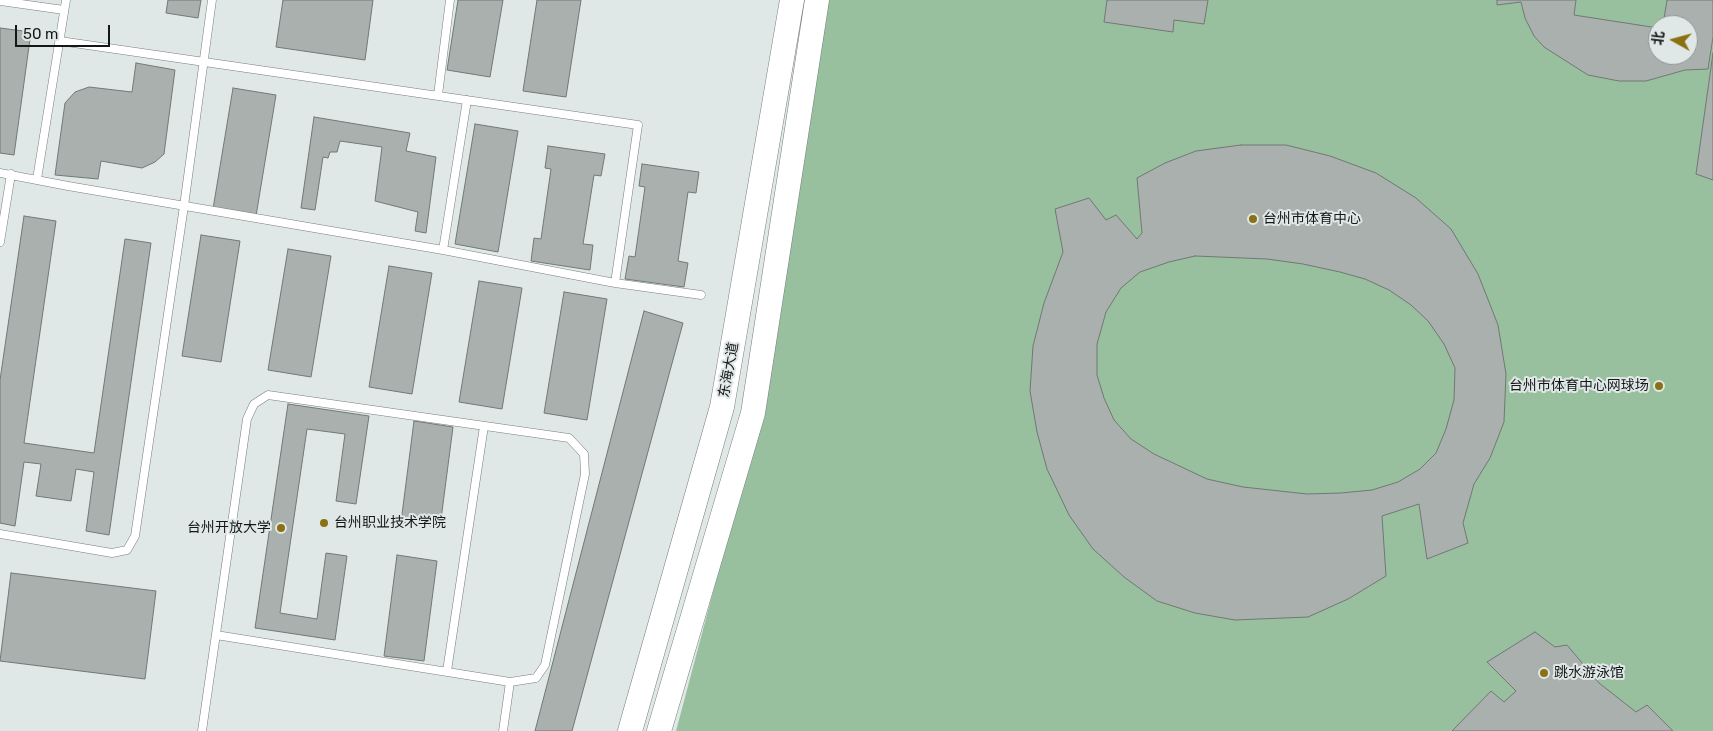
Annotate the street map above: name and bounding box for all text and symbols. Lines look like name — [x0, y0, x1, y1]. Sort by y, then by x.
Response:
scale bar — [18, 15, 112, 47]
north arrow — [1648, 15, 1698, 65]
text: 50 m — [23, 25, 58, 43]
text: 北 — [1649, 30, 1668, 46]
place label: 台州市体育中心 — [1263, 211, 1361, 227]
marker: 台州市体育中心 — [1247, 213, 1259, 225]
street label: 东海大道 — [716, 341, 742, 399]
place label: 台州市体育中心网球场 — [1509, 378, 1649, 394]
marker: 台州市体育中心网球场 — [1653, 380, 1665, 392]
place label: 台州职业技术学院 — [334, 515, 446, 531]
marker: 台州职业技术学院 — [318, 517, 330, 529]
place label: 台州开放大学 — [187, 520, 271, 536]
marker: 台州开放大学 — [275, 522, 287, 534]
place label: 跳水游泳馆 — [1554, 665, 1624, 681]
marker: 跳水游泳馆 — [1538, 667, 1550, 679]

